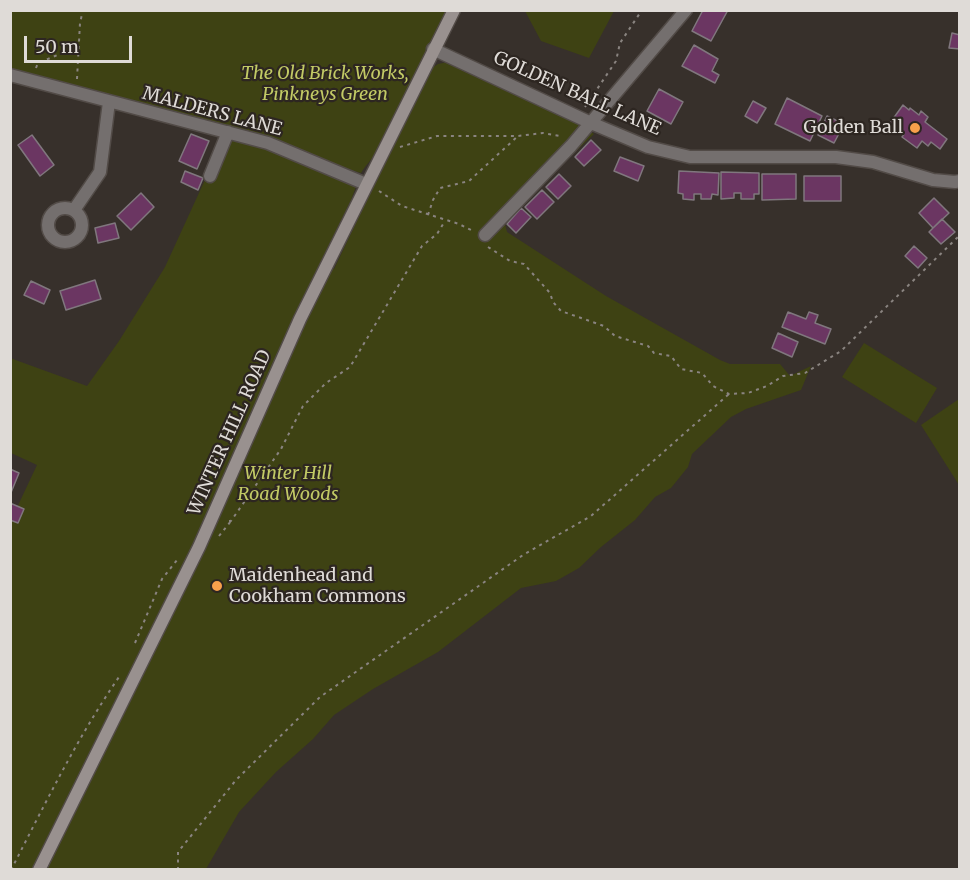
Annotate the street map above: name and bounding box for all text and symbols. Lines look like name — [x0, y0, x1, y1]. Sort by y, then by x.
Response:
scale bar — [27, 24, 135, 62]
text: 50 m — [35, 35, 79, 58]
street label: GOLDEN BALL LANE — [490, 47, 664, 141]
park label: The Old Brick Works, Pinkneys Green — [241, 63, 409, 106]
street label: MALDERS LANE — [140, 83, 284, 141]
place label: Golden Ball — [804, 117, 903, 139]
marker: Golden Ball — [908, 121, 922, 135]
street label: WINTER HILL ROAD — [184, 347, 276, 519]
park label: Winter Hill Road Woods — [238, 463, 338, 506]
place label: Maidenhead and Cookham Commons — [229, 565, 406, 608]
marker: Maidenhead and Cookham Commons — [210, 579, 224, 593]

